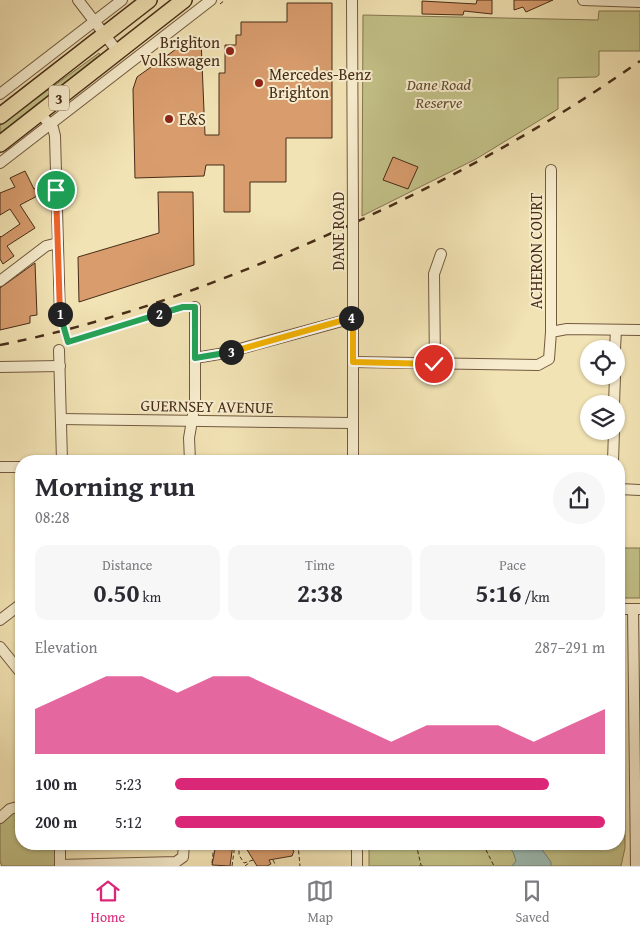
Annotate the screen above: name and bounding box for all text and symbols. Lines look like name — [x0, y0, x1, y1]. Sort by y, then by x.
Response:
place label: Brighton Volkswagen — [140, 30, 220, 72]
marker: Brighton Volkswagen — [224, 45, 236, 57]
place label: Mercedes-Benz Brighton — [269, 62, 371, 104]
park label: Dane Road Reserve — [406, 72, 472, 114]
marker: Mercedes-Benz Brighton — [253, 77, 265, 89]
road number: 3 — [49, 86, 69, 110]
place label: E&S — [179, 107, 206, 131]
marker: E&S — [163, 113, 175, 125]
pin — [35, 169, 77, 211]
icon: arrive — [42, 176, 70, 204]
street label: DANE ROAD — [326, 191, 350, 270]
street label: ACHERON COURT — [524, 193, 548, 309]
pin: 1 — [48, 302, 72, 326]
pin: 2 — [146, 302, 172, 326]
text: 1 — [57, 304, 64, 324]
text: 2 — [156, 304, 163, 324]
pin: 4 — [338, 306, 364, 330]
text: 4 — [348, 308, 355, 328]
pin: 3 — [218, 340, 244, 364]
map controls — [580, 340, 625, 440]
button: locate — [580, 340, 625, 385]
text: 3 — [228, 342, 235, 362]
pin — [413, 343, 455, 385]
icon: check — [420, 350, 448, 378]
street label: GUERNSEY AVENUE — [140, 393, 274, 419]
button: layers — [580, 395, 625, 440]
text: Morning run — [35, 465, 195, 506]
button: share — [553, 472, 605, 524]
text: 08:28 — [35, 505, 70, 529]
text: Distance — [102, 555, 152, 575]
text: Time — [305, 555, 335, 575]
text: Pace — [499, 555, 526, 575]
text: 0.50 — [94, 575, 139, 611]
text: 2:38 — [297, 575, 343, 611]
text: 5:16 — [476, 575, 522, 611]
text: km — [139, 587, 161, 607]
text: /km — [522, 587, 550, 607]
text: Elevation — [35, 635, 98, 659]
text: 287–291 m — [535, 635, 605, 659]
text: 100 m — [35, 772, 77, 796]
text: 5:23 — [115, 772, 142, 796]
text: 200 m — [35, 810, 77, 834]
text: 5:12 — [115, 810, 142, 834]
tab: Home — [91, 877, 125, 927]
tab: Map — [306, 877, 334, 927]
tab: Saved — [515, 877, 549, 927]

